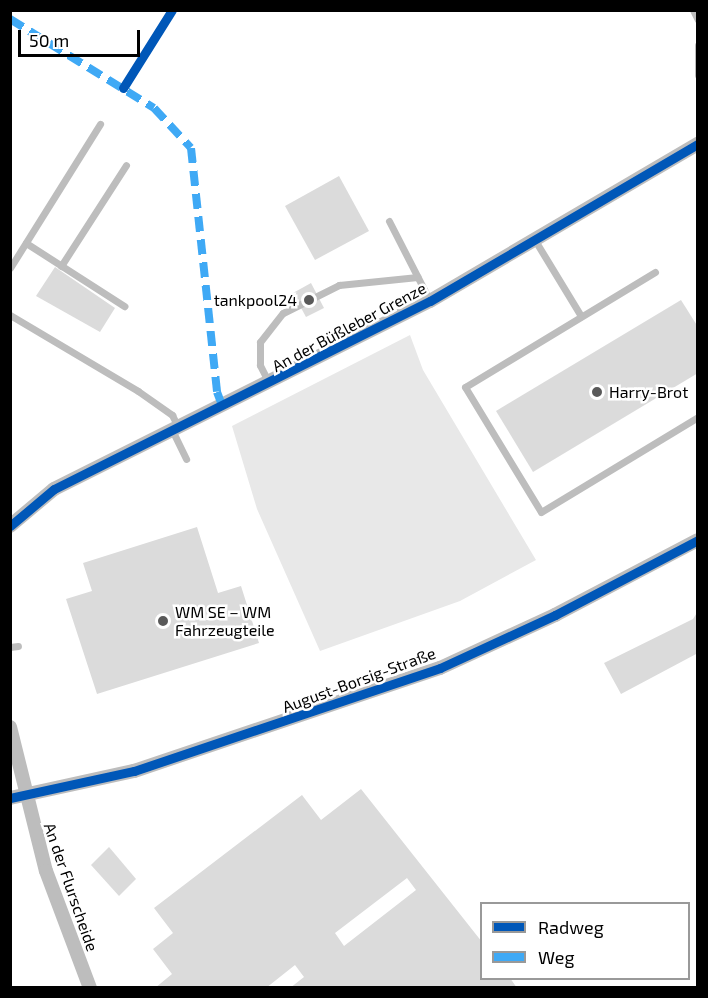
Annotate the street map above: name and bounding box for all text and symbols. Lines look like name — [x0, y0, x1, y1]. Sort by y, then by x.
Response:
scale bar — [21, 18, 142, 56]
text: 50 m — [29, 29, 69, 51]
street label: An der Büßleber Grenze — [268, 278, 430, 376]
place label: tankpool24 — [214, 290, 297, 310]
marker: tankpool24 — [302, 293, 316, 307]
place label: Harry-Brot — [609, 382, 688, 402]
marker: Harry-Brot — [590, 385, 604, 399]
place label: WM SE – WM Fahrzeugteile — [175, 602, 275, 640]
marker: WM SE – WM Fahrzeugteile — [156, 614, 170, 628]
street label: August-Borsig-Straße — [280, 643, 438, 717]
street label: An der Flurscheide — [40, 820, 102, 954]
legend — [480, 902, 690, 980]
text: Radweg — [538, 916, 604, 938]
text: Weg — [538, 946, 574, 968]

